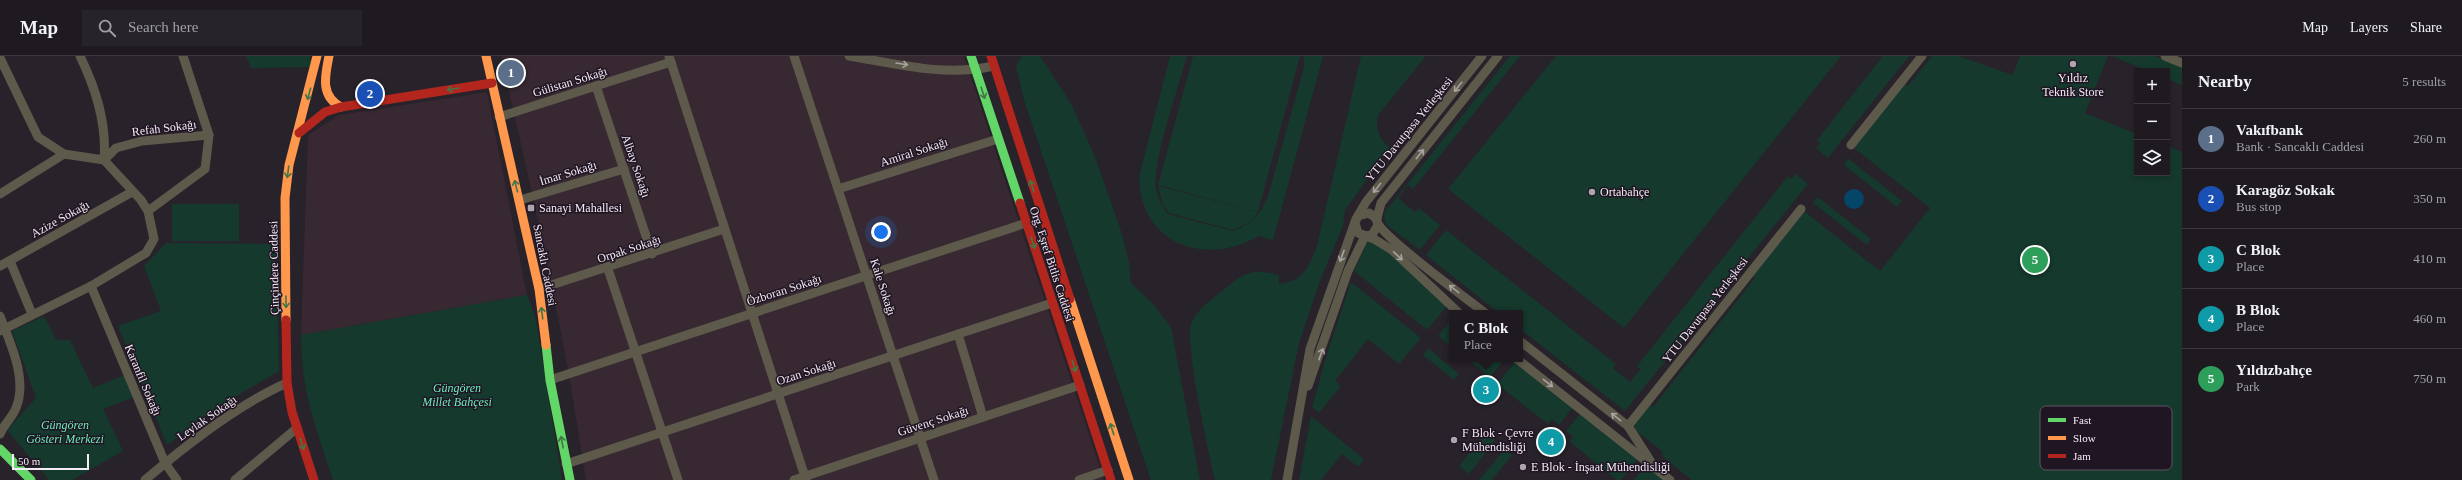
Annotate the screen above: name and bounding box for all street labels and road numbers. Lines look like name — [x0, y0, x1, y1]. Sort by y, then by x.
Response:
street label: Gülistan Sokağı — [531, 64, 609, 100]
street label: YTU Davutpasa Yerleşkesi — [1363, 73, 1456, 184]
street label: Refah Sokağı — [131, 117, 198, 139]
street label: Albay Sokağı — [619, 133, 654, 200]
street label: Amiral Sokağı — [878, 134, 950, 170]
street label: İmar Sokağı — [538, 157, 599, 188]
street label: Azize Sokağı — [28, 197, 92, 241]
street label: Org. Eşref Bitlis Caddesi — [1027, 205, 1077, 324]
street label: Çinçindere Caddesi — [266, 220, 282, 315]
street label: Sancaklı Caddesi — [530, 223, 560, 308]
street label: Orpak Sokağı — [595, 232, 663, 266]
street label: YTU Davutpasa Yerleşkesi — [1659, 254, 1751, 366]
street label: Kale Sokağı — [867, 257, 899, 318]
street label: Özboran Sokağı — [745, 271, 824, 309]
street label: Karanfil Sokağı — [122, 342, 165, 418]
street label: Ozan Sokağı — [775, 356, 838, 388]
street label: Leylak Sokağı — [174, 392, 240, 444]
street label: Güvenç Sokağı — [896, 403, 971, 439]

